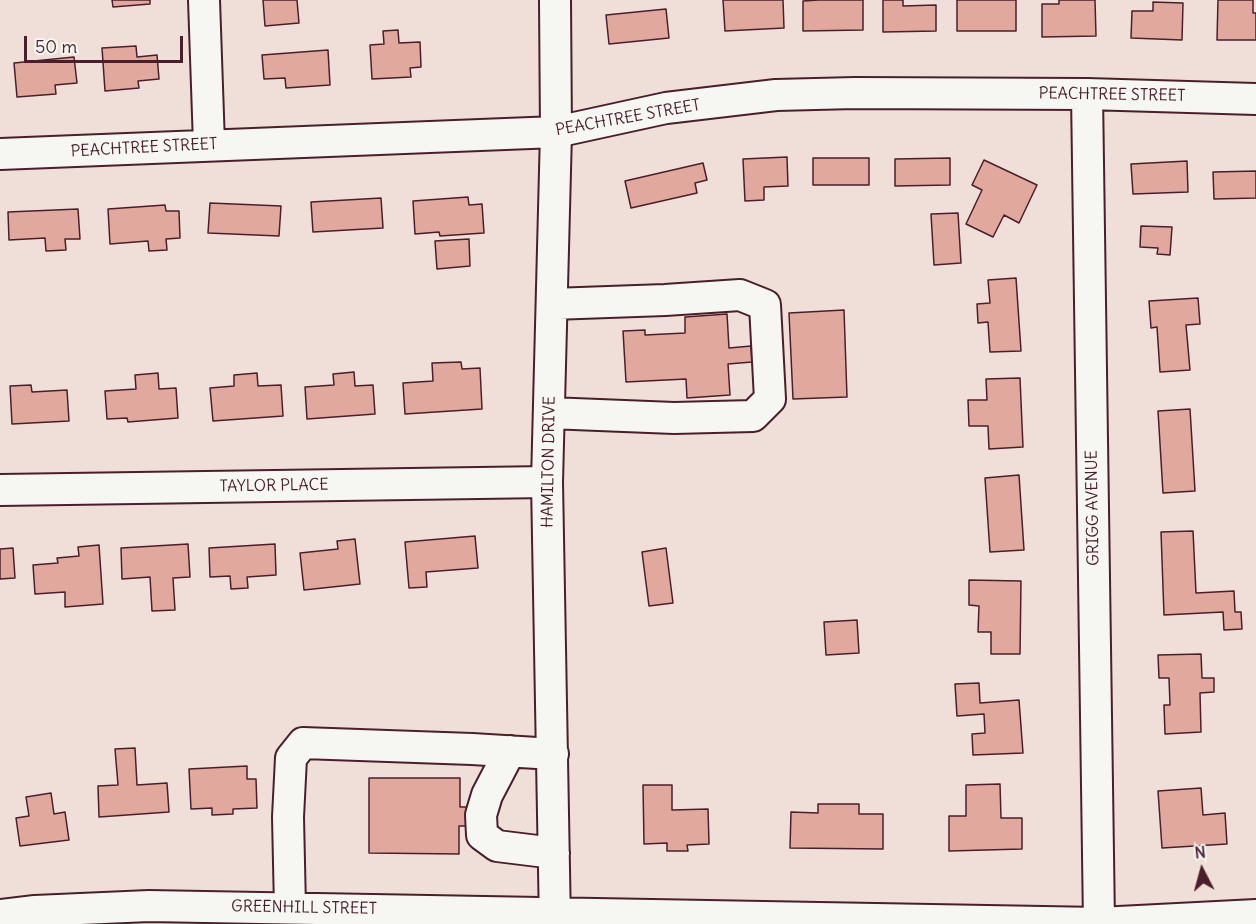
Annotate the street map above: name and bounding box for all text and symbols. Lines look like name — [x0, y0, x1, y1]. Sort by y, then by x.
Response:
scale bar — [27, 24, 186, 62]
text: 50 m — [35, 35, 77, 58]
street label: PEACHTREE STREET — [1038, 84, 1186, 106]
street label: PEACHTREE STREET — [554, 96, 702, 140]
street label: PEACHTREE STREET — [70, 135, 218, 161]
street label: HAMILTON DRIVE — [538, 396, 560, 528]
street label: GRIGG AVENUE — [1082, 450, 1104, 566]
street label: TAYLOR PLACE — [219, 475, 329, 497]
north arrow — [1172, 840, 1232, 900]
text: N — [1194, 842, 1207, 863]
street label: GREENHILL STREET — [231, 897, 377, 919]

